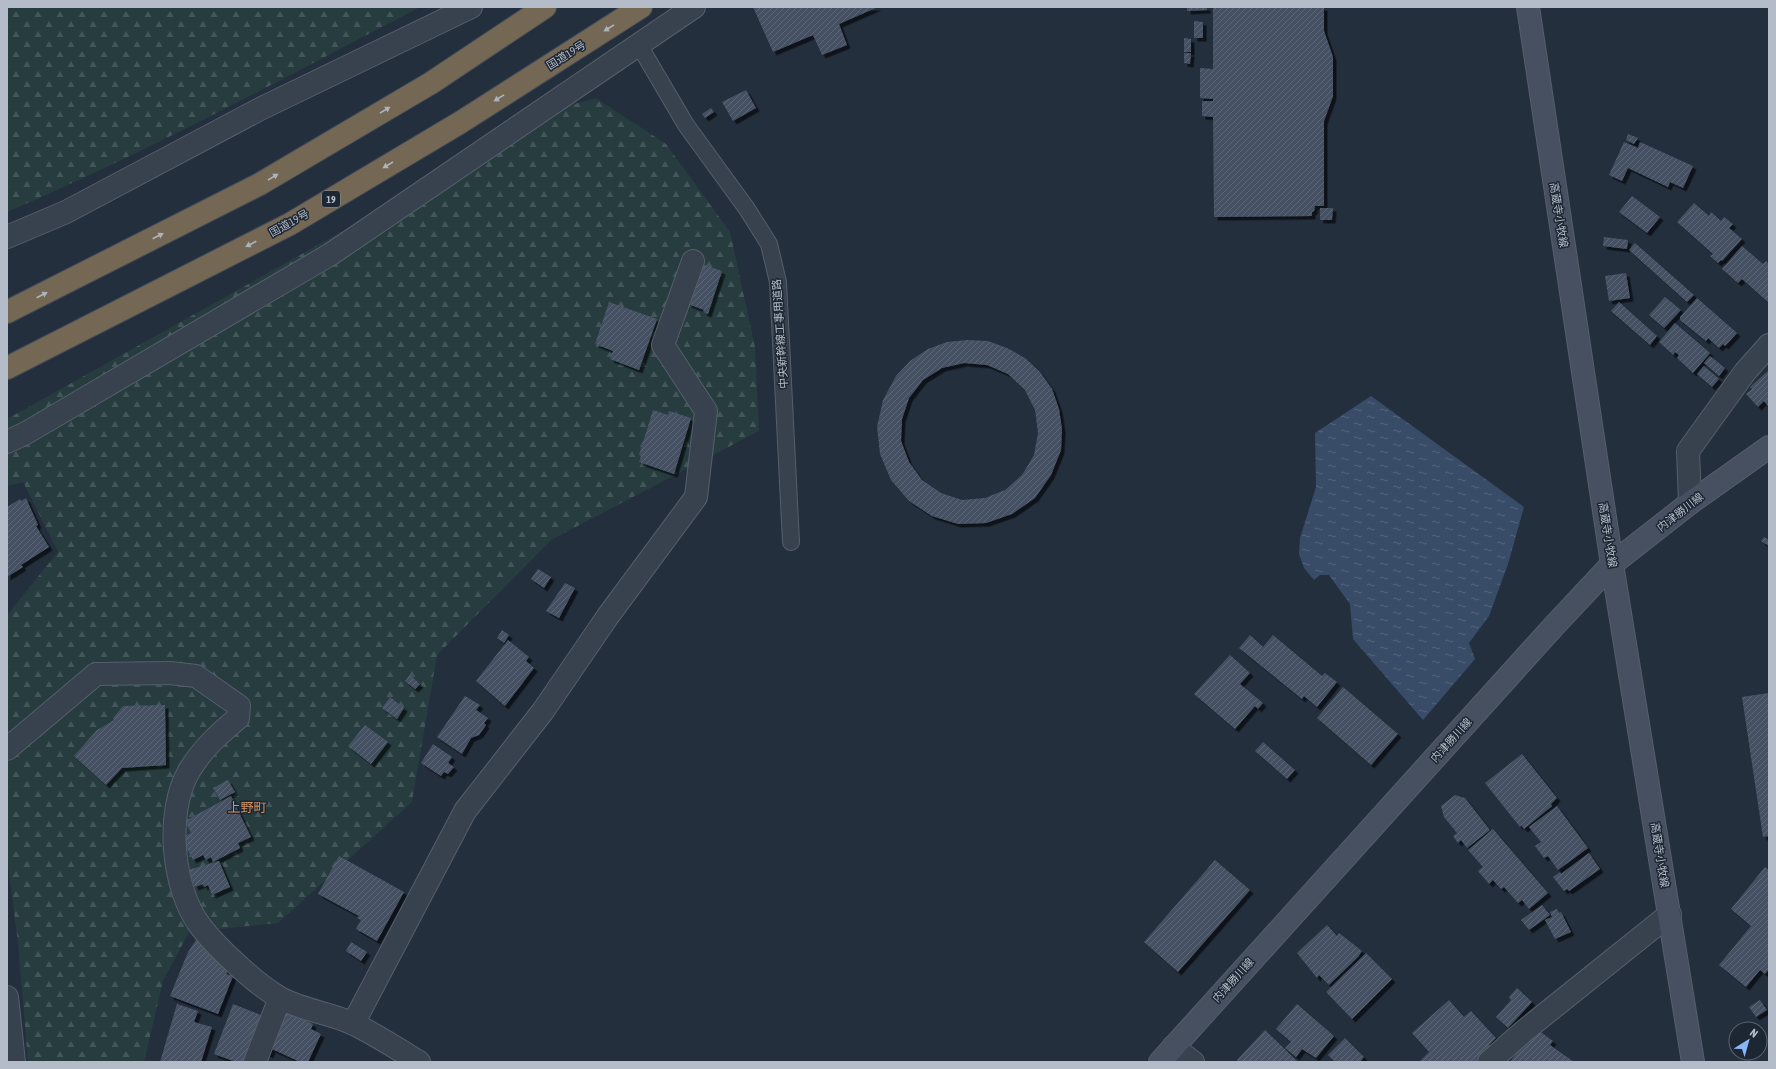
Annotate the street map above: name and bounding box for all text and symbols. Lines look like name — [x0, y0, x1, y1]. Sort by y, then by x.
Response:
one-way arrow — [603, 25, 615, 32]
street label: 国道19号 — [544, 38, 588, 72]
one-way arrow — [494, 94, 504, 102]
one-way arrow — [379, 107, 391, 114]
one-way arrow — [382, 162, 394, 169]
one-way arrow — [267, 173, 279, 180]
street label: 高蔵寺小牧線 — [1548, 181, 1570, 249]
road number: 19 — [322, 191, 340, 207]
street label: 国道19号 — [267, 207, 311, 239]
one-way arrow — [152, 233, 164, 239]
one-way arrow — [245, 241, 257, 247]
street label: 中央新幹線工事用道路 — [770, 279, 790, 389]
one-way arrow — [36, 292, 48, 298]
street label: 内津勝川線 — [1655, 490, 1705, 534]
street label: 高蔵寺小牧線 — [1597, 501, 1619, 569]
street label: 内津勝川線 — [1428, 716, 1474, 764]
district label: 上野町 — [227, 800, 267, 815]
street label: 高蔵寺小牧線 — [1649, 821, 1671, 889]
street label: 内津勝川線 — [1210, 956, 1256, 1004]
north arrow — [1728, 1021, 1768, 1061]
text: N — [1748, 1026, 1760, 1040]

